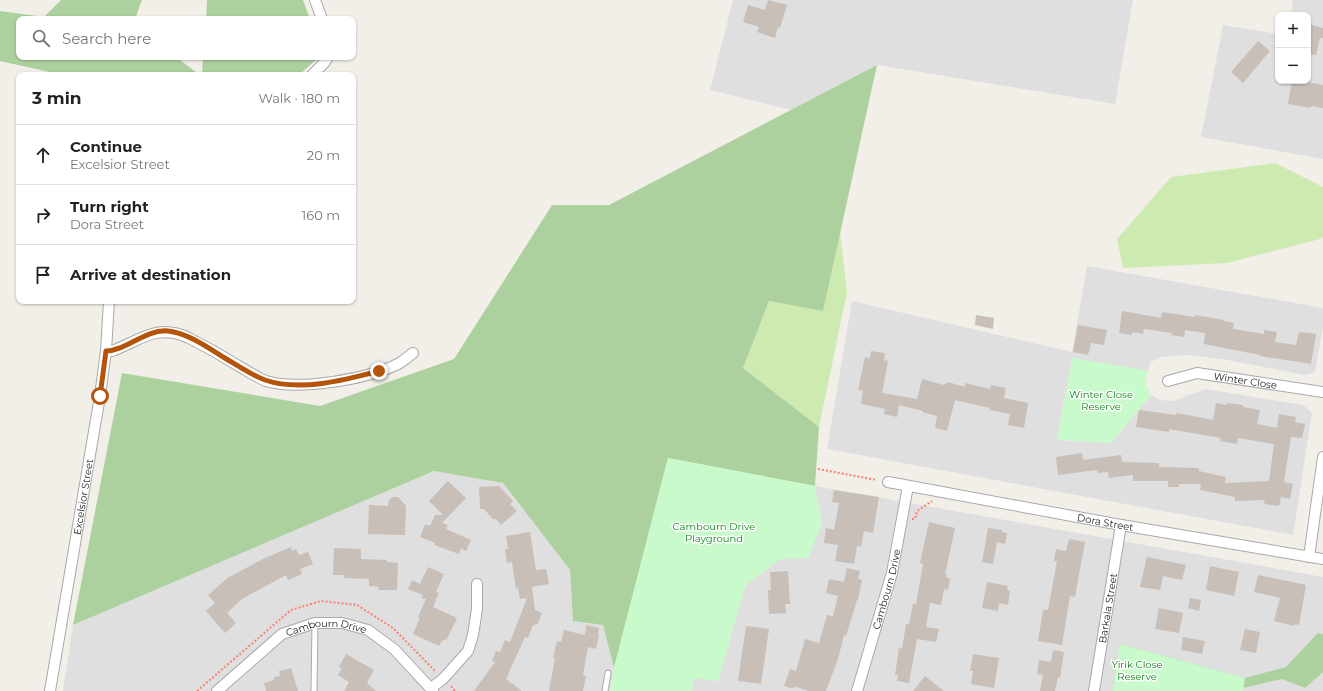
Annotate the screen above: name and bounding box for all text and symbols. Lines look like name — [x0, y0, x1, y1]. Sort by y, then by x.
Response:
map controls — [1275, 12, 1311, 84]
button: + — [1275, 12, 1311, 48]
search box — [16, 16, 356, 60]
icon: search — [30, 27, 52, 49]
text: Search here — [62, 29, 151, 48]
button: − — [1275, 48, 1311, 84]
text: 3 min — [32, 88, 82, 108]
text: Walk · 180 m — [258, 90, 340, 106]
text: Continue — [70, 137, 142, 156]
icon: ahead — [32, 144, 54, 166]
text: 20 m — [307, 147, 340, 163]
text: Excelsior Street — [70, 156, 170, 172]
text: Turn right — [70, 197, 149, 216]
icon: right — [32, 204, 54, 226]
text: 160 m — [302, 207, 340, 223]
text: Dora Street — [70, 216, 144, 232]
icon: arrive — [32, 264, 54, 286]
text: Arrive at destination — [70, 265, 231, 284]
route end — [370, 362, 388, 380]
street label: Winter Close — [1213, 369, 1278, 391]
route start — [91, 387, 109, 405]
park label: Winter Close Reserve — [1069, 388, 1133, 413]
street label: Excelsior Street — [70, 458, 96, 536]
street label: Dora Street — [1076, 511, 1134, 533]
park label: Cambourn Drive Playground — [673, 520, 755, 545]
street label: Cambourn Drive — [869, 548, 903, 631]
street label: Barkala Street — [1095, 572, 1120, 644]
street label: Cambourn Drive — [284, 616, 368, 639]
park label: Yirik Close Reserve — [1111, 658, 1163, 683]

